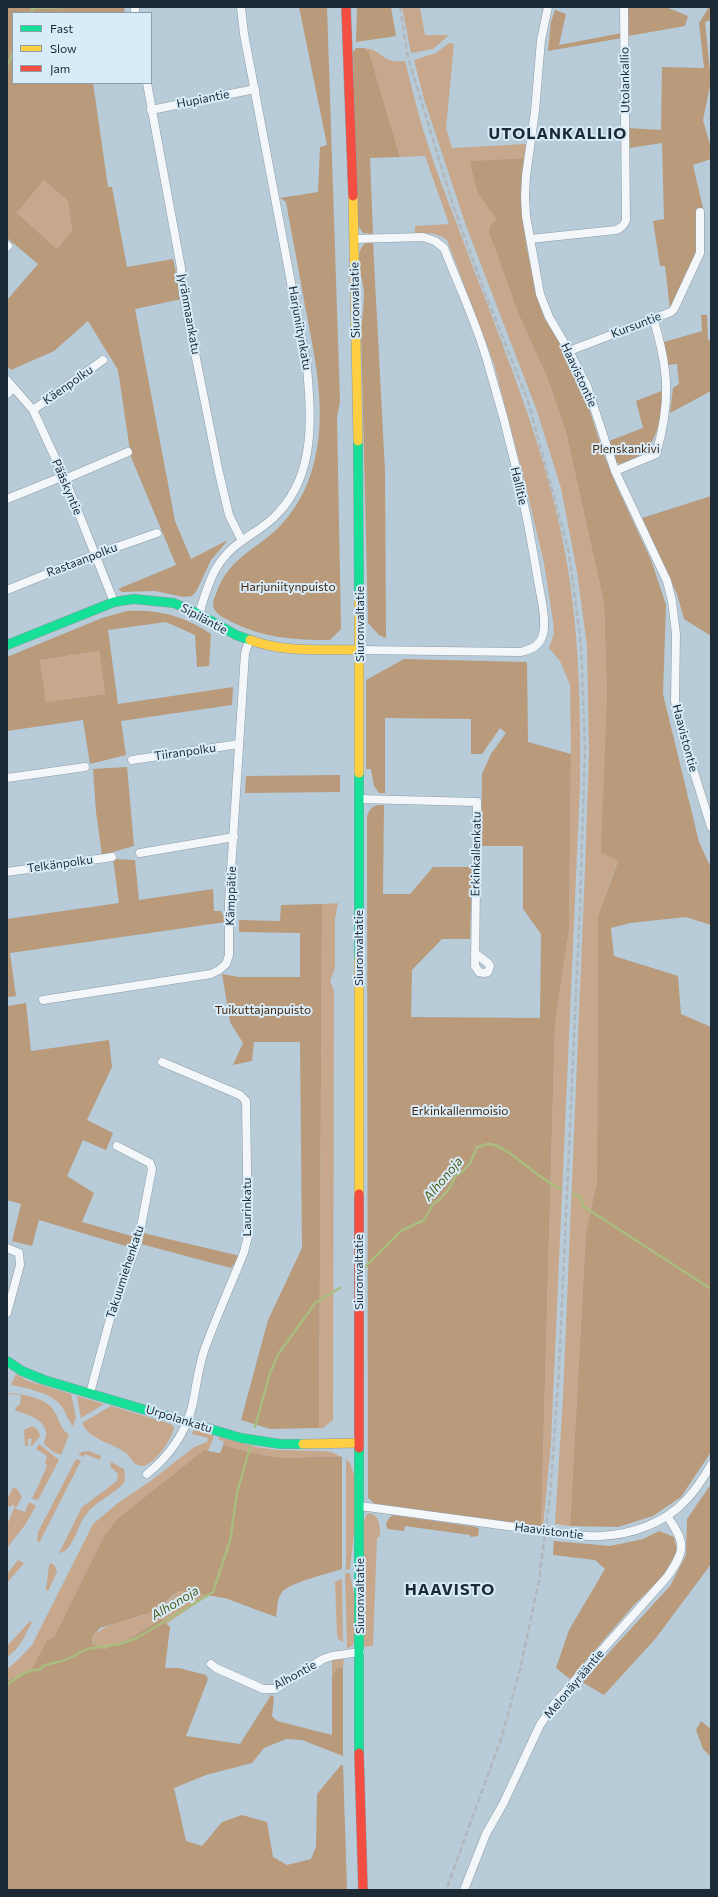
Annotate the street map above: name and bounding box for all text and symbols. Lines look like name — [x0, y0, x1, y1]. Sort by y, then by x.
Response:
legend — [12, 12, 152, 84]
text: Fast — [50, 21, 73, 35]
text: Slow — [50, 41, 77, 55]
street label: Utolankallio — [617, 47, 633, 113]
text: Jam — [50, 61, 70, 75]
street label: Hupiantie — [175, 87, 231, 111]
district label: UTOLANKALLIO — [489, 124, 627, 144]
street label: Siuronvaltatie — [347, 262, 363, 338]
street label: Jyränmaankatu — [175, 272, 203, 356]
street label: Harjuniitynkatu — [286, 285, 314, 371]
street label: Kursuntie — [609, 309, 663, 341]
street label: Haavistontie — [558, 341, 600, 409]
street label: Käenpolku — [40, 362, 96, 408]
park label: Plenskankivi — [592, 442, 660, 456]
street label: Pääskyntie — [49, 457, 85, 517]
street label: Hallitie — [508, 465, 530, 507]
street label: Rastaanpolku — [45, 540, 119, 580]
park label: Harjuniitynpuisto — [240, 580, 336, 594]
street label: Siuronvaltatie — [353, 586, 367, 662]
street label: Sipiläntie — [178, 601, 230, 637]
street label: Haavistontie — [669, 703, 701, 773]
street label: Tiiranpolku — [153, 741, 217, 763]
street label: Erkinkallenkatu — [468, 811, 484, 897]
street label: Telkänpolku — [26, 852, 94, 876]
street label: Kämppätie — [223, 866, 239, 926]
street label: Siuronvaltatie — [352, 910, 366, 986]
park label: Tuikuttajanpuisto — [215, 1003, 311, 1017]
park label: Erkinkallenmoisio — [412, 1104, 508, 1118]
water label: Alhonoja — [420, 1154, 466, 1204]
street label: Laurinkatu — [240, 1177, 254, 1237]
street label: Takuumiehenkatu — [103, 1224, 147, 1320]
street label: Siuronvaltatie — [352, 1234, 366, 1310]
street label: Urpolankatu — [144, 1402, 214, 1436]
street label: Haavistontie — [514, 1520, 584, 1542]
street label: Siuronvaltatie — [353, 1558, 367, 1634]
district label: HAAVISTO — [405, 1580, 495, 1600]
water label: Alhonoja — [148, 1583, 202, 1623]
street label: Melonäyrääntie — [541, 1647, 607, 1721]
street label: Alhontie — [271, 1657, 319, 1693]

